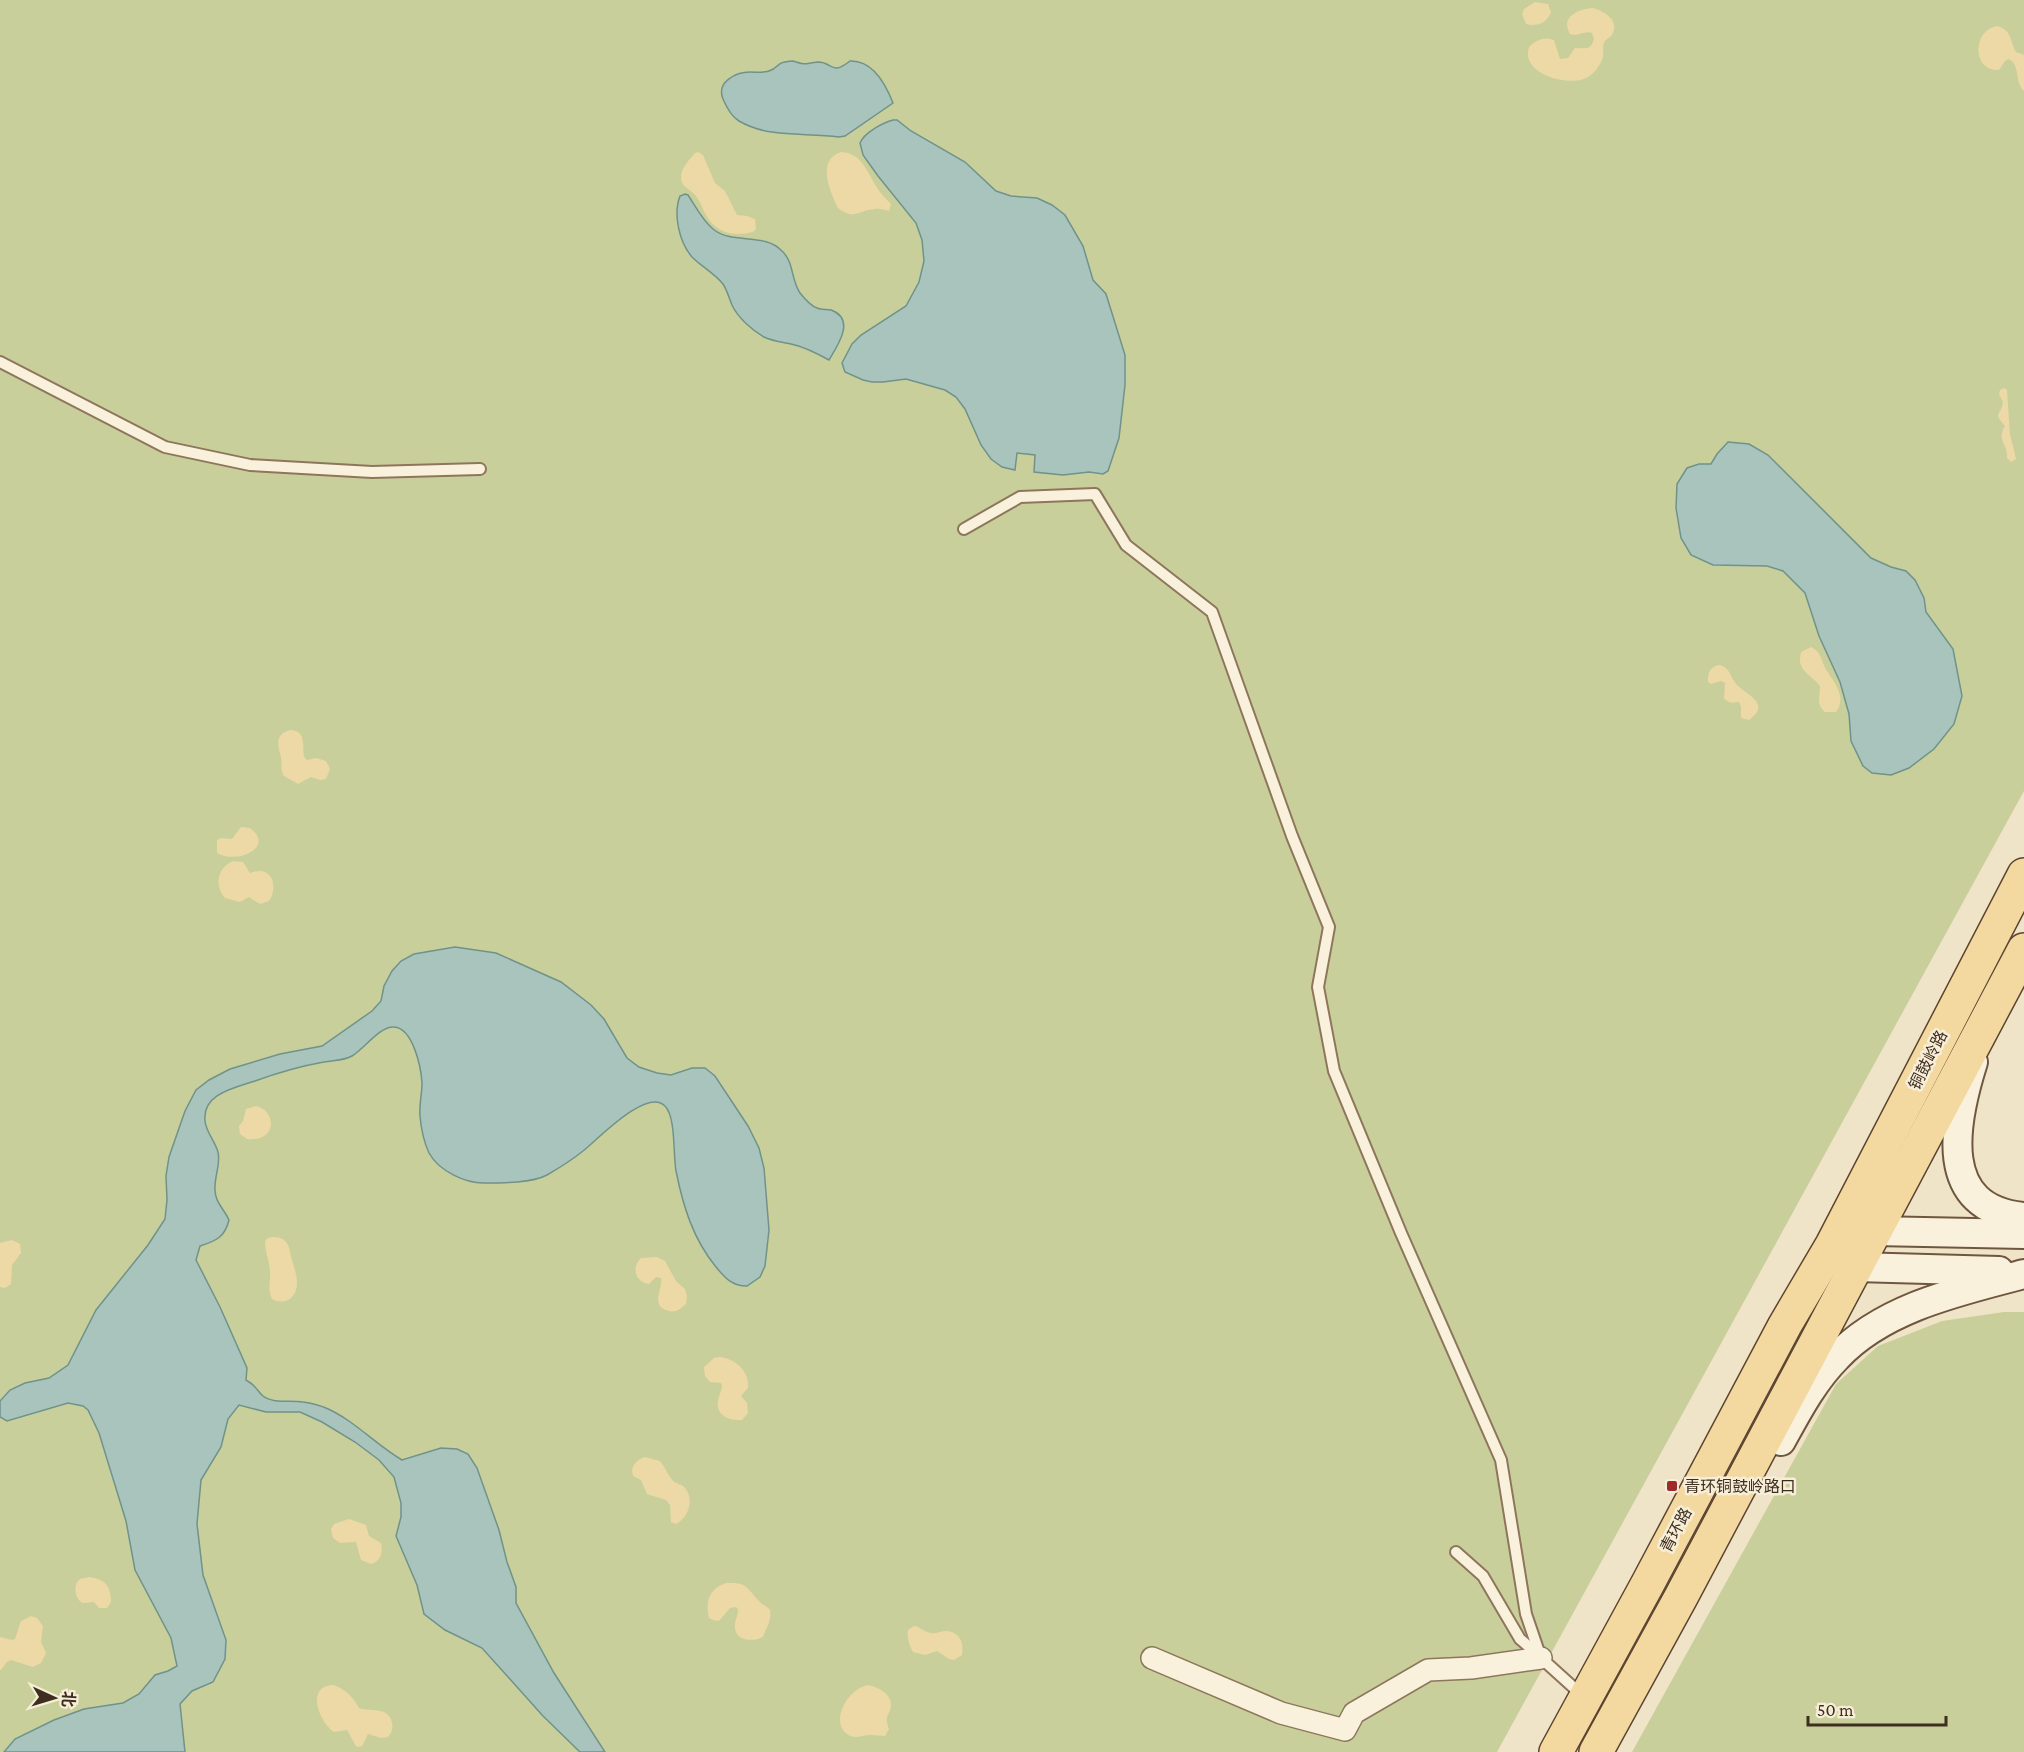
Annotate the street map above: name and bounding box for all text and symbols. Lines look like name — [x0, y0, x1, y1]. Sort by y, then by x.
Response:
street label: 铜鼓岭路 — [1906, 1028, 1950, 1092]
place label: 青环铜鼓岭路口 — [1684, 1478, 1796, 1495]
marker: 青环铜鼓岭路口 — [1665, 1479, 1679, 1493]
street label: 青环路 — [1657, 1505, 1695, 1555]
north arrow — [24, 1668, 84, 1728]
scale bar — [1808, 1689, 1946, 1727]
text: 北 — [59, 1690, 78, 1708]
text: 50 m — [1817, 1700, 1854, 1720]

